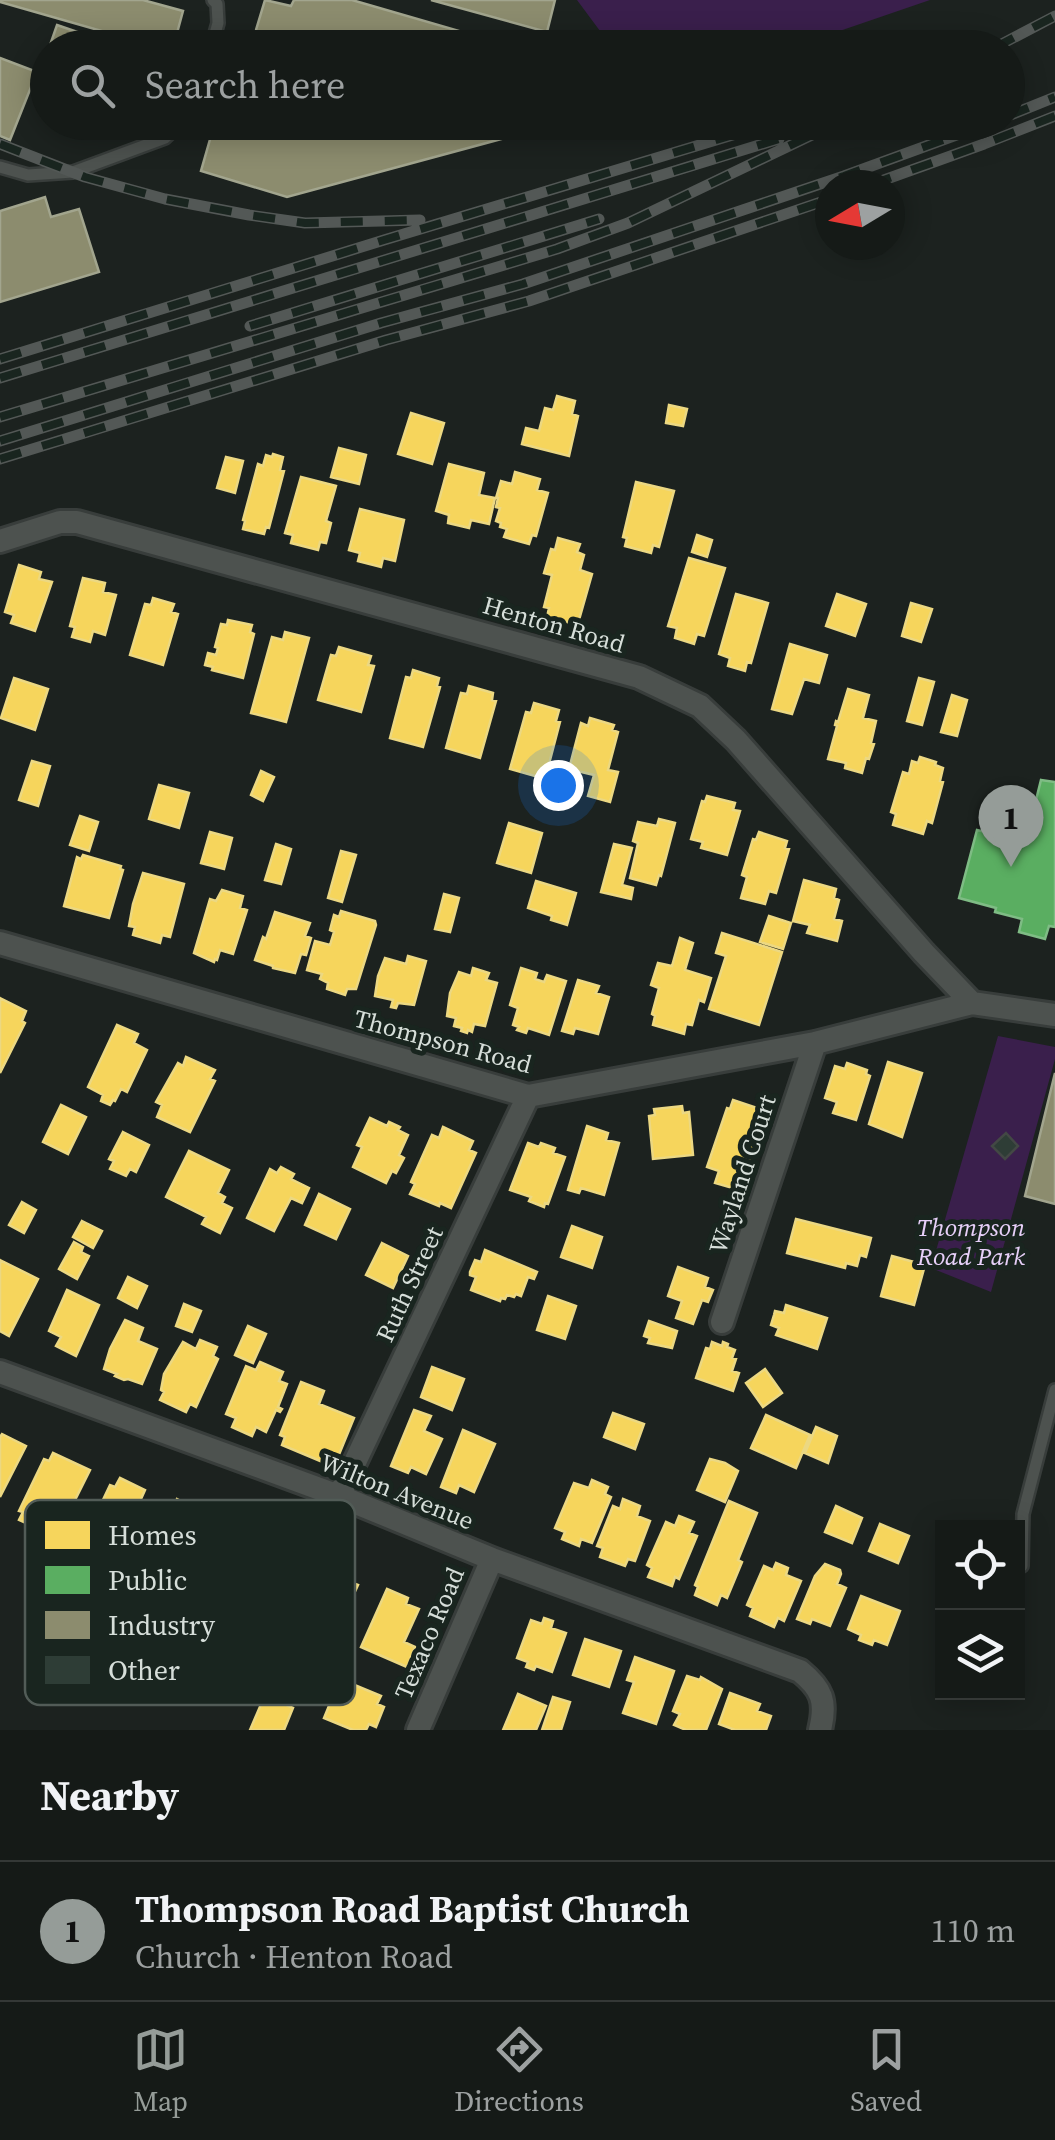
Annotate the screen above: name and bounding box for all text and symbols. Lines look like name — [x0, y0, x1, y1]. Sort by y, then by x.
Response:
search box — [30, 30, 1025, 140]
icon: search — [65, 58, 120, 113]
text: Search here — [145, 59, 345, 111]
north arrow — [815, 170, 905, 260]
street label: Henton Road — [479, 587, 629, 661]
your location — [533, 760, 584, 811]
pin: 1 — [978, 784, 1044, 867]
street label: Thompson Road — [350, 1001, 536, 1081]
street label: Wayland Court — [700, 1089, 784, 1258]
park label: Thompson Road Park — [916, 1210, 1025, 1273]
street label: Ruth Street — [367, 1220, 451, 1347]
street label: Wilton Avenue — [315, 1445, 479, 1537]
legend — [25, 1500, 355, 1705]
text: Homes — [108, 1516, 197, 1554]
map controls — [935, 1520, 1025, 1700]
button: locate — [935, 1520, 1025, 1610]
text: Public — [108, 1561, 187, 1599]
street label: Texaco Road — [386, 1562, 472, 1704]
text: Industry — [108, 1606, 216, 1644]
button: layers — [935, 1610, 1025, 1700]
text: Other — [108, 1651, 180, 1689]
text: Nearby — [40, 1766, 179, 1824]
text: Thompson Road Baptist Church — [135, 1883, 690, 1935]
text: 1 — [64, 1909, 81, 1953]
text: 110 m — [931, 1909, 1015, 1953]
text: Church · Henton Road — [135, 1935, 453, 1979]
tab: Map — [133, 2022, 188, 2120]
tab: Directions — [454, 2022, 584, 2120]
tab: Saved — [850, 2022, 922, 2120]

